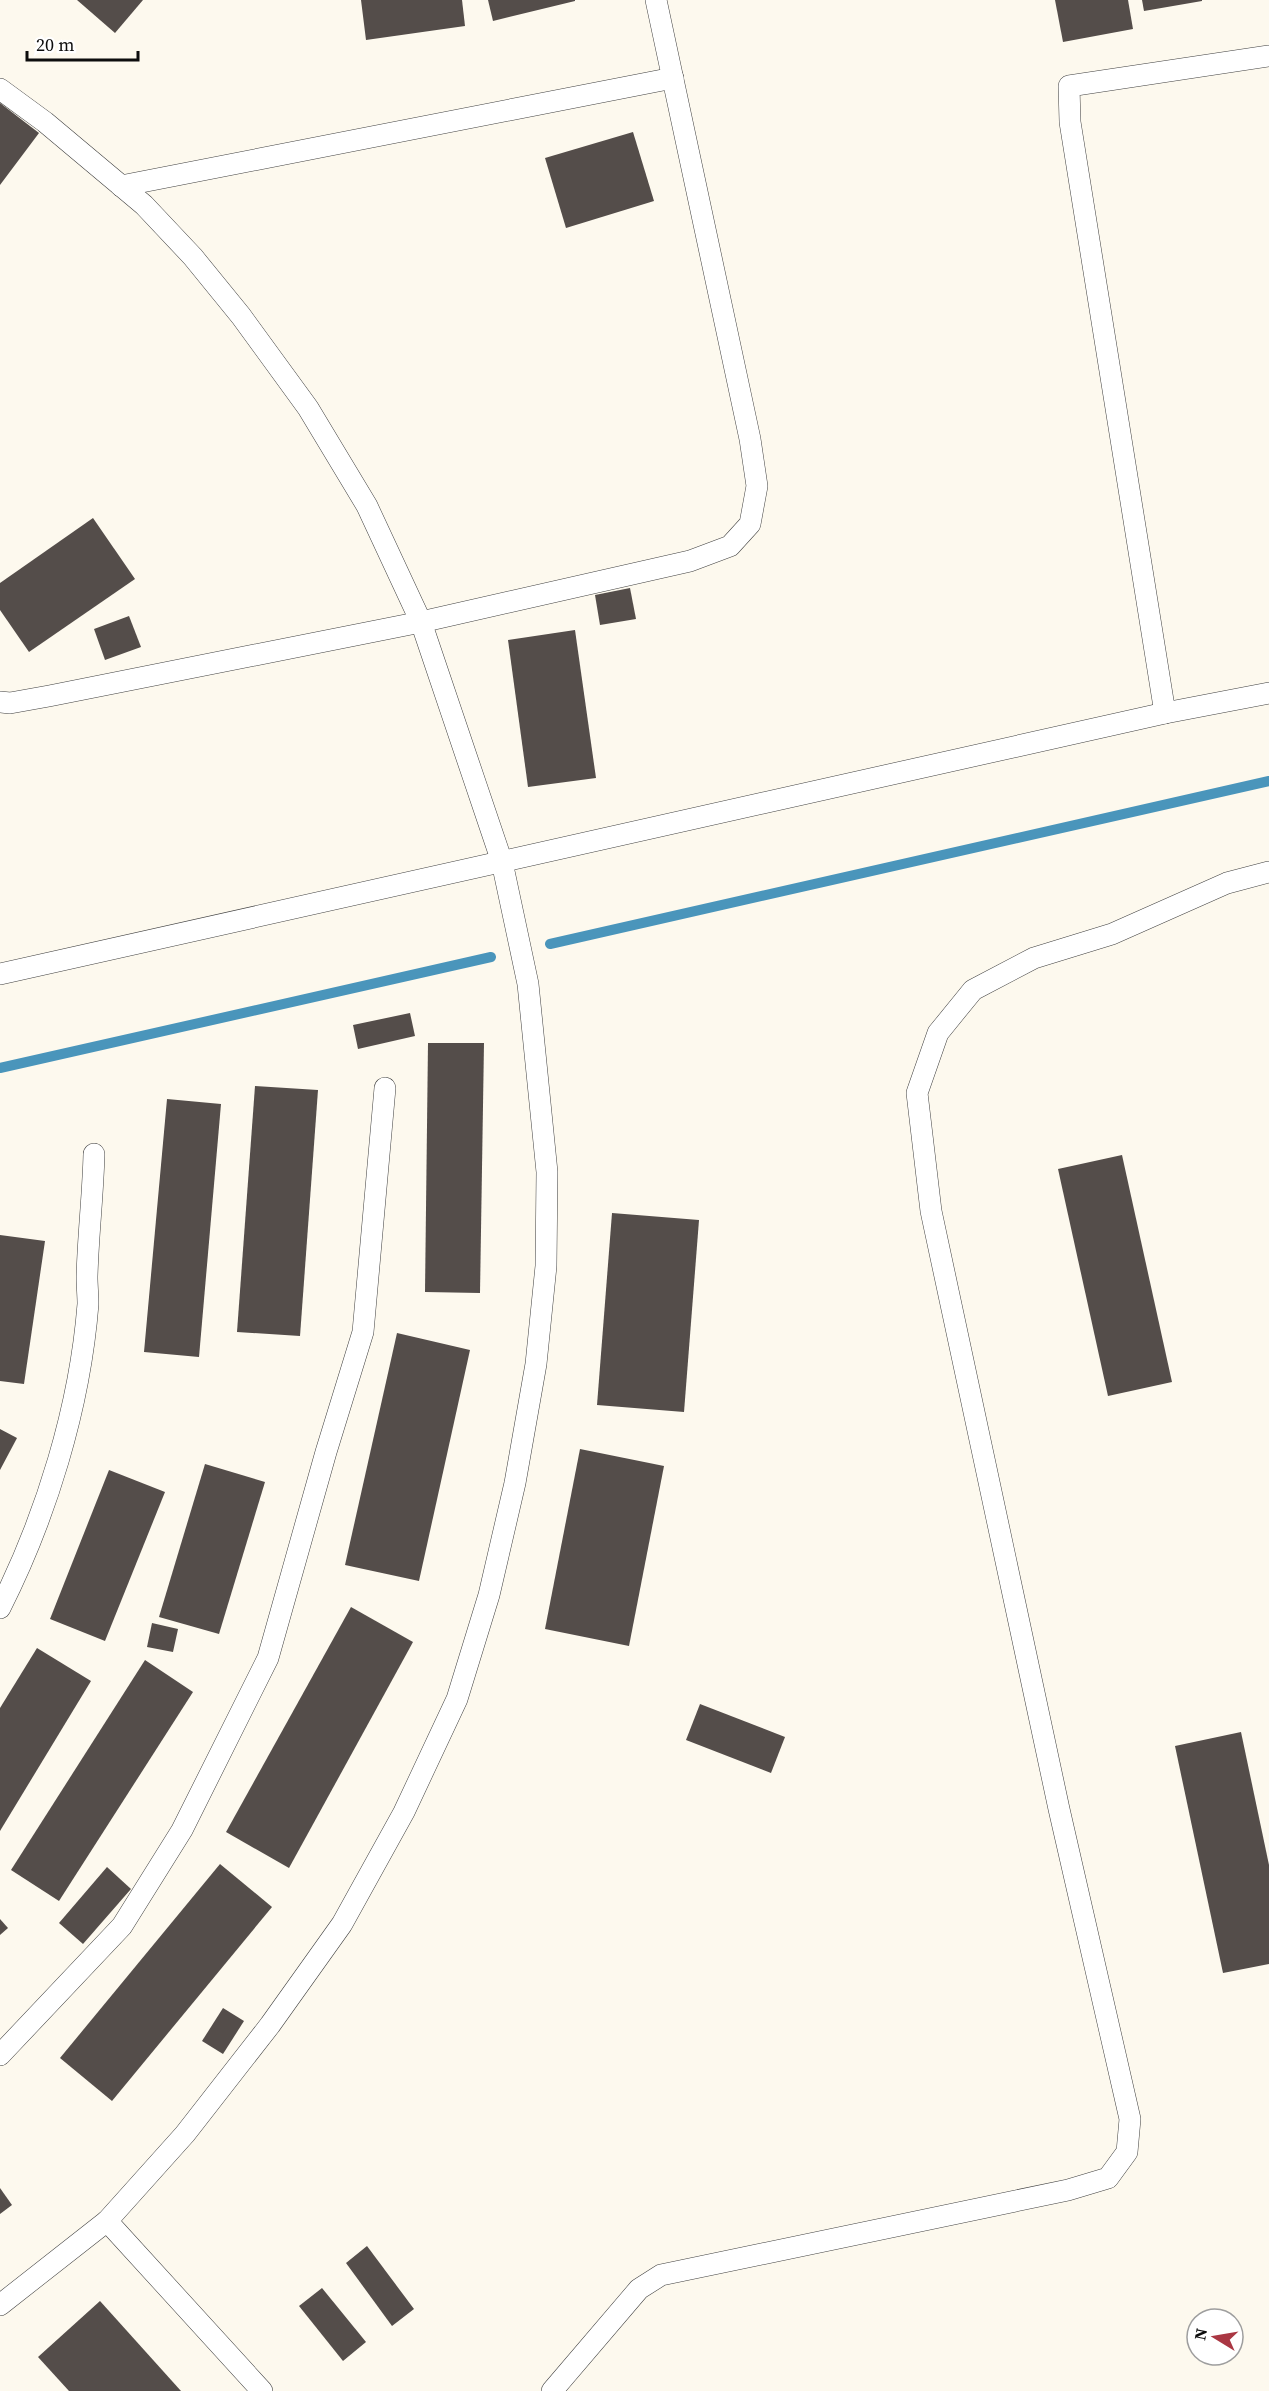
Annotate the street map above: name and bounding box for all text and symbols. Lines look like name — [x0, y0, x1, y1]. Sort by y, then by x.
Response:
scale bar — [27, 24, 138, 62]
text: 20 m — [36, 32, 74, 57]
north arrow — [1185, 2307, 1245, 2367]
text: N — [1188, 2326, 1212, 2342]

